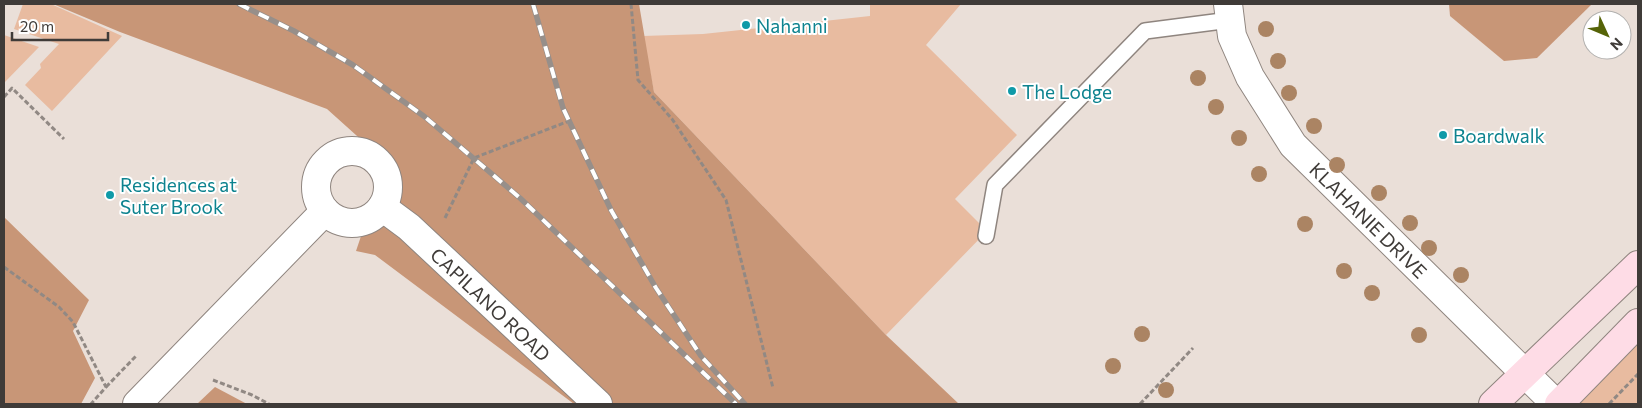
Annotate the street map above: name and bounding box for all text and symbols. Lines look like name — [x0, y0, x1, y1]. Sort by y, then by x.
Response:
scale bar — [12, 10, 109, 42]
north arrow — [1582, 10, 1632, 60]
place label: Nahanni — [756, 14, 828, 37]
text: 20 m — [20, 17, 54, 35]
marker: Nahanni — [740, 19, 752, 31]
text: N — [1607, 35, 1626, 54]
place label: The Lodge — [1022, 80, 1112, 103]
marker: The Lodge — [1006, 85, 1018, 97]
place label: Boardwalk — [1453, 124, 1545, 147]
marker: Boardwalk — [1437, 129, 1449, 141]
street label: KLAHANIE DRIVE — [1306, 157, 1432, 282]
place label: Residences at Suter Brook — [120, 173, 237, 218]
marker: Residences at Suter Brook — [104, 189, 116, 201]
street label: CAPILANO ROAD — [426, 242, 556, 365]

